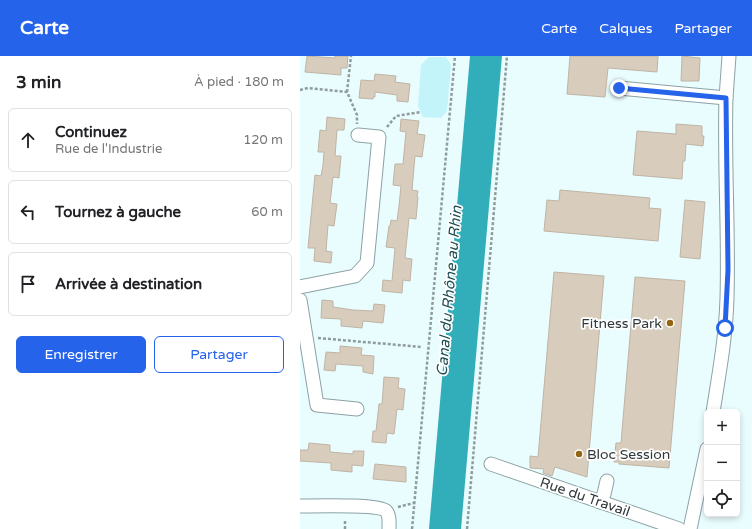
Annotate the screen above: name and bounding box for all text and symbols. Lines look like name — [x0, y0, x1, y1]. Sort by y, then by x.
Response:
text: Carte — [20, 17, 69, 39]
text: Carte — [541, 20, 577, 37]
text: Calques — [599, 20, 652, 37]
text: Partager — [674, 20, 732, 37]
text: 3 min — [16, 72, 61, 93]
text: À pied · 180 m — [194, 74, 284, 90]
route end — [610, 79, 628, 97]
text: Continuez — [55, 123, 127, 141]
icon: ahead — [17, 129, 39, 151]
text: 120 m — [243, 132, 283, 148]
text: Rue de l'Industrie — [55, 141, 162, 157]
icon: left — [17, 201, 39, 223]
text: Tournez à gauche — [55, 203, 181, 221]
text: 60 m — [251, 204, 283, 220]
water label: Canal du Rhône au Rhin — [433, 204, 465, 377]
icon: arrive — [17, 273, 39, 295]
text: Arrivée à destination — [55, 275, 202, 293]
place label: Fitness Park — [581, 315, 662, 332]
marker: Fitness Park — [665, 318, 675, 328]
route start — [716, 319, 734, 337]
button: Enregistrer — [16, 336, 146, 373]
button: Partager — [154, 336, 284, 373]
map controls — [704, 409, 740, 517]
button: + — [704, 409, 740, 445]
button: − — [704, 445, 740, 481]
place label: Bloc Session — [587, 446, 670, 463]
marker: Bloc Session — [574, 449, 584, 459]
street label: Rue du Travail — [538, 474, 632, 520]
button: locate — [704, 481, 740, 517]

